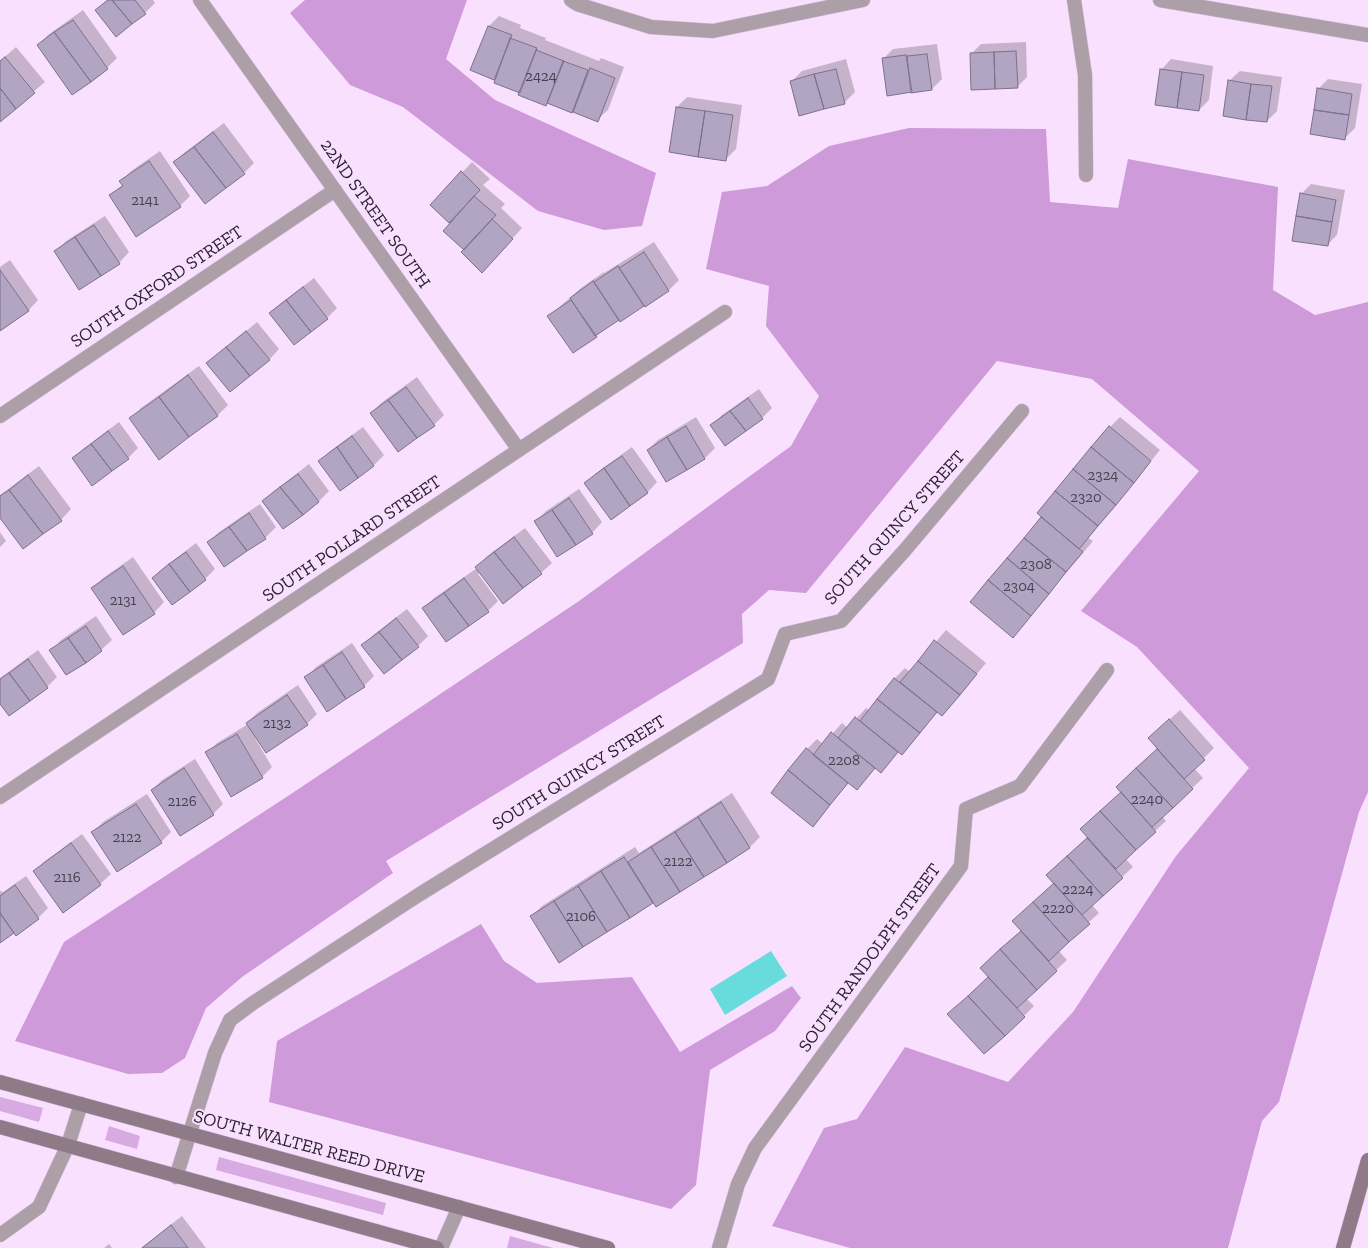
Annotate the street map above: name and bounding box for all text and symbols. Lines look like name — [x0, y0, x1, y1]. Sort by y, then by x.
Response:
house number: 2424 — [525, 68, 557, 86]
street label: 22ND STREET SOUTH — [315, 135, 435, 293]
house number: 2141 — [131, 192, 159, 210]
street label: SOUTH OXFORD STREET — [67, 221, 247, 353]
street label: SOUTH QUINCY STREET — [820, 446, 970, 610]
house number: 2324 — [1088, 467, 1118, 485]
street label: SOUTH POLLARD STREET — [259, 471, 445, 607]
house number: 2320 — [1070, 489, 1102, 507]
house number: 2308 — [1020, 556, 1052, 574]
house number: 2304 — [1003, 578, 1035, 596]
house number: 2131 — [110, 592, 136, 610]
street label: SOUTH QUINCY STREET — [488, 711, 670, 835]
house number: 2132 — [263, 715, 291, 733]
house number: 2208 — [828, 752, 860, 770]
house number: 2240 — [1131, 791, 1163, 809]
house number: 2126 — [167, 793, 197, 811]
house number: 2122 — [113, 829, 141, 847]
house number: 2122 — [664, 853, 692, 871]
street label: SOUTH RANDOLPH STREET — [794, 859, 946, 1057]
house number: 2116 — [53, 869, 81, 887]
house number: 2224 — [1062, 881, 1094, 899]
house number: 2220 — [1042, 900, 1074, 918]
house number: 2106 — [566, 908, 596, 926]
street label: SOUTH WALTER REED DRIVE — [191, 1106, 427, 1188]

